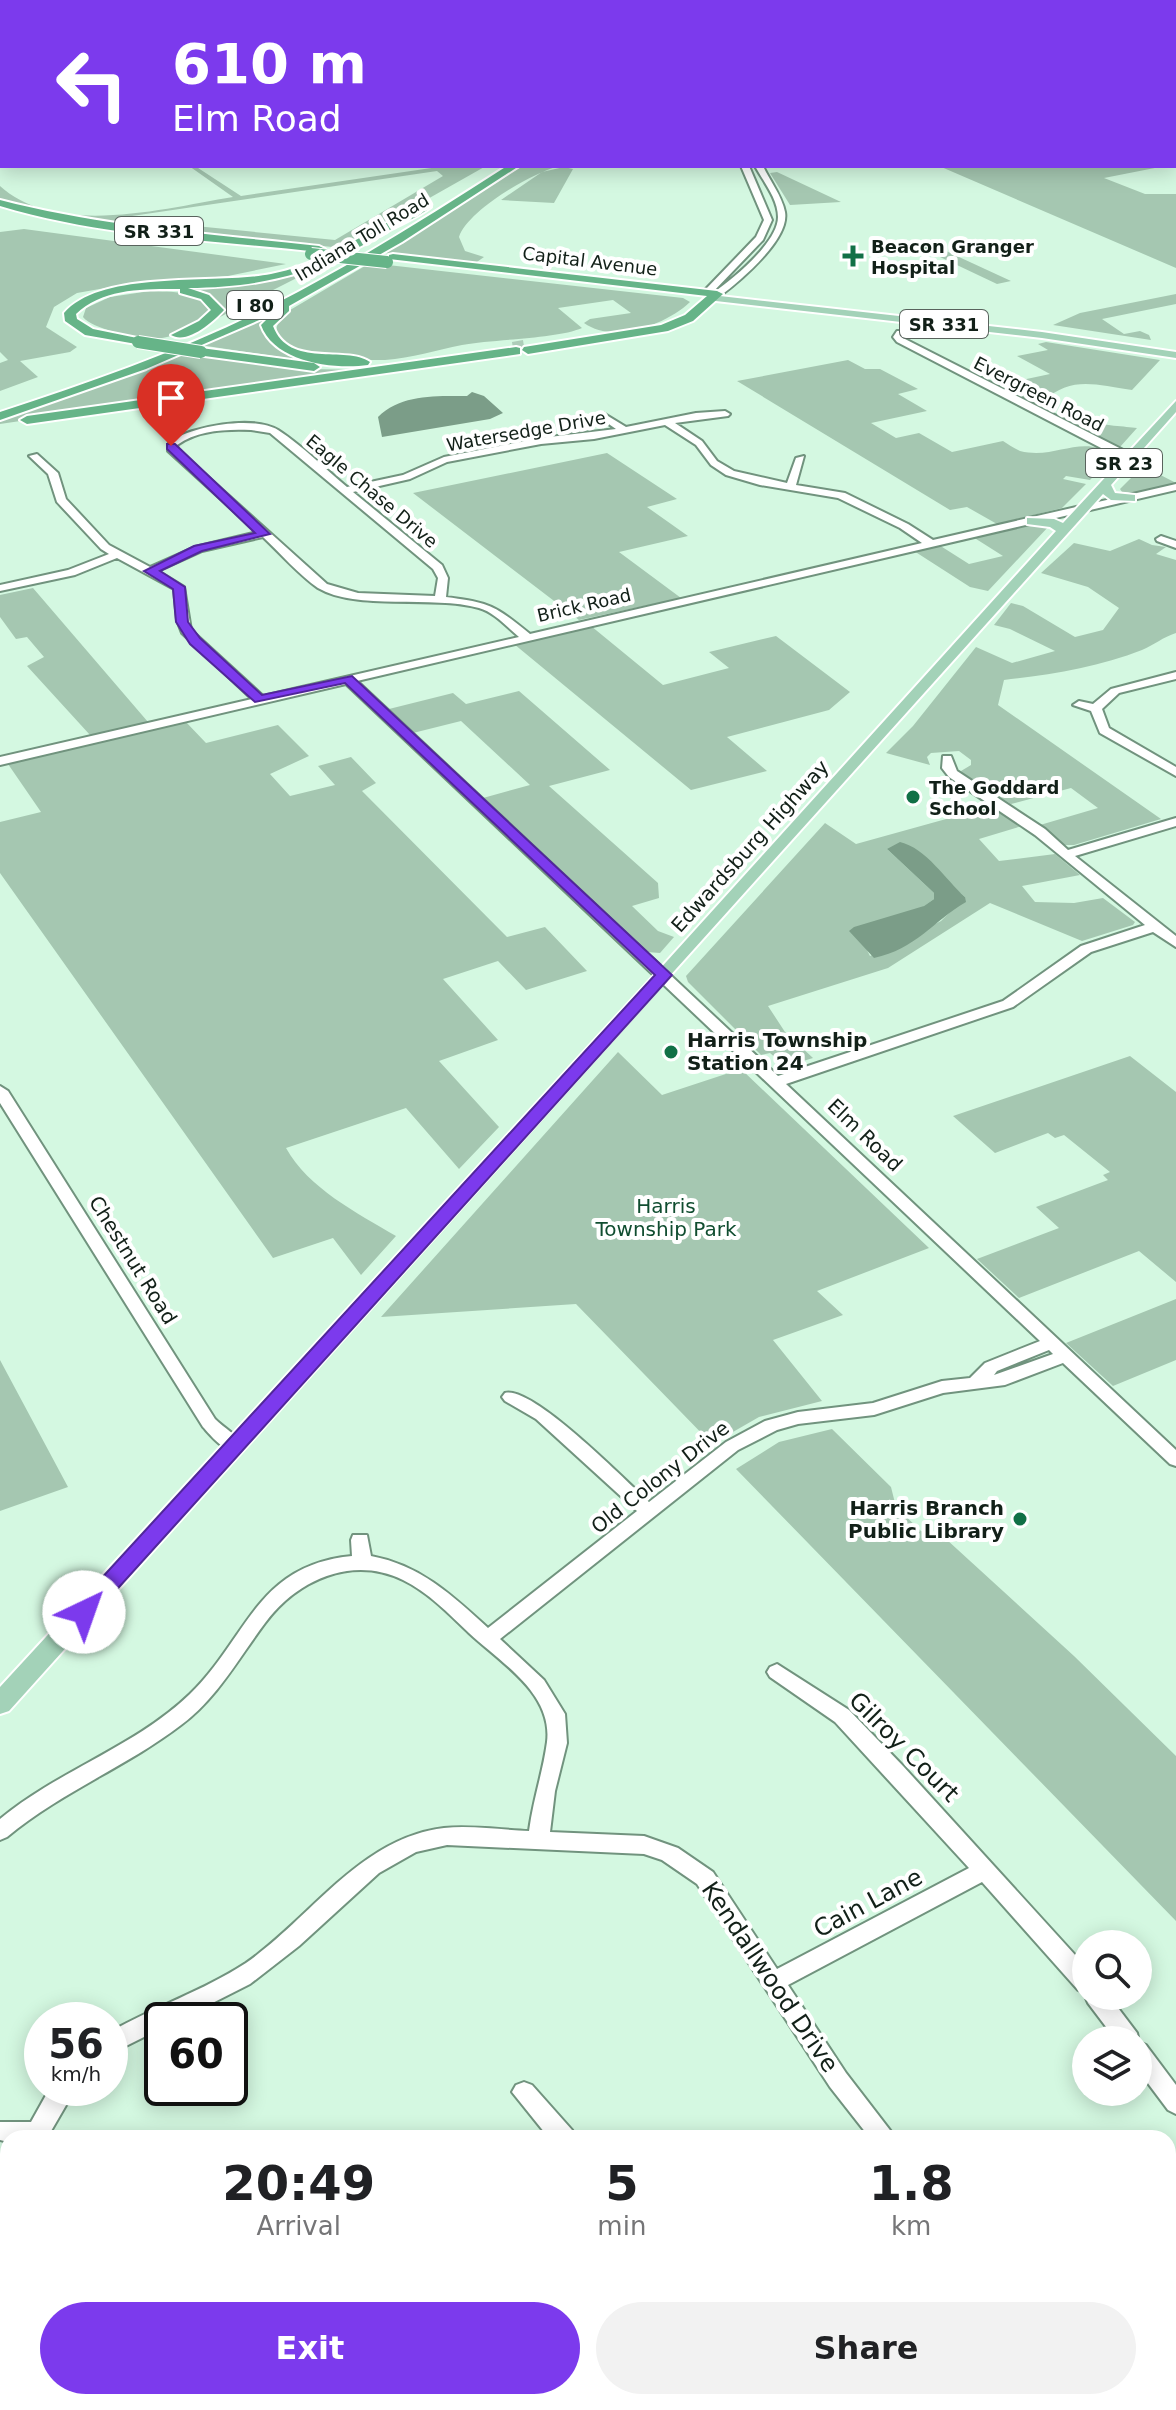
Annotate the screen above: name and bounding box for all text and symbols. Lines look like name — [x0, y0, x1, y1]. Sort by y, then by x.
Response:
text: 610 m — [172, 31, 367, 96]
icon: left — [40, 32, 144, 136]
text: Elm Road — [172, 98, 342, 139]
street label: Indiana Toll Road — [291, 189, 433, 285]
road number: SR 331 — [115, 217, 203, 245]
place label: Beacon Granger Hospital — [871, 236, 1034, 278]
street label: Capital Avenue — [521, 242, 659, 280]
marker: Beacon Granger Hospital — [842, 245, 864, 267]
road number: I 80 — [227, 291, 283, 319]
road number: SR 331 — [900, 310, 988, 338]
street label: Evergreen Road — [970, 352, 1108, 436]
pin — [137, 364, 205, 446]
icon: arrive — [149, 376, 193, 420]
street label: Watersedge Drive — [445, 407, 607, 455]
street label: Eagle Chase Drive — [302, 430, 442, 552]
road number: SR 23 — [1086, 449, 1162, 477]
street label: Brick Road — [535, 584, 633, 626]
street label: Edwardsburg Highway — [666, 755, 834, 937]
place label: The Goddard School — [929, 777, 1059, 819]
marker: The Goddard School — [904, 788, 922, 806]
place label: Harris Township Station 24 — [687, 1028, 867, 1075]
marker: Harris Township Station 24 — [662, 1043, 680, 1061]
street label: Elm Road — [823, 1094, 907, 1176]
street label: Chestnut Road — [84, 1191, 182, 1329]
park label: Harris Township Park — [594, 1194, 737, 1241]
street label: Old Colony Drive — [586, 1416, 734, 1538]
place label: Harris Branch Public Library — [848, 1496, 1004, 1543]
marker: Harris Branch Public Library — [1011, 1510, 1029, 1528]
position arrow — [42, 1570, 126, 1654]
street label: Gilroy Court — [843, 1686, 965, 1808]
street label: Cain Lane — [809, 1863, 927, 1943]
street label: Kendallwood Drive — [696, 1876, 844, 2078]
map controls — [1072, 1930, 1152, 2106]
button: search — [1072, 1930, 1152, 2010]
speed limit sign: 60 — [144, 2002, 248, 2106]
text: 56 — [48, 2021, 104, 2067]
button: layers — [1072, 2026, 1152, 2106]
text: km/h — [51, 2062, 101, 2086]
text: 20:49 — [222, 2155, 375, 2211]
text: 5 — [605, 2155, 639, 2211]
text: 1.8 — [869, 2155, 954, 2211]
text: Arrival — [256, 2211, 341, 2241]
text: min — [597, 2211, 646, 2241]
text: km — [891, 2211, 931, 2241]
button: Exit — [40, 2302, 580, 2394]
button: Share — [596, 2302, 1136, 2394]

